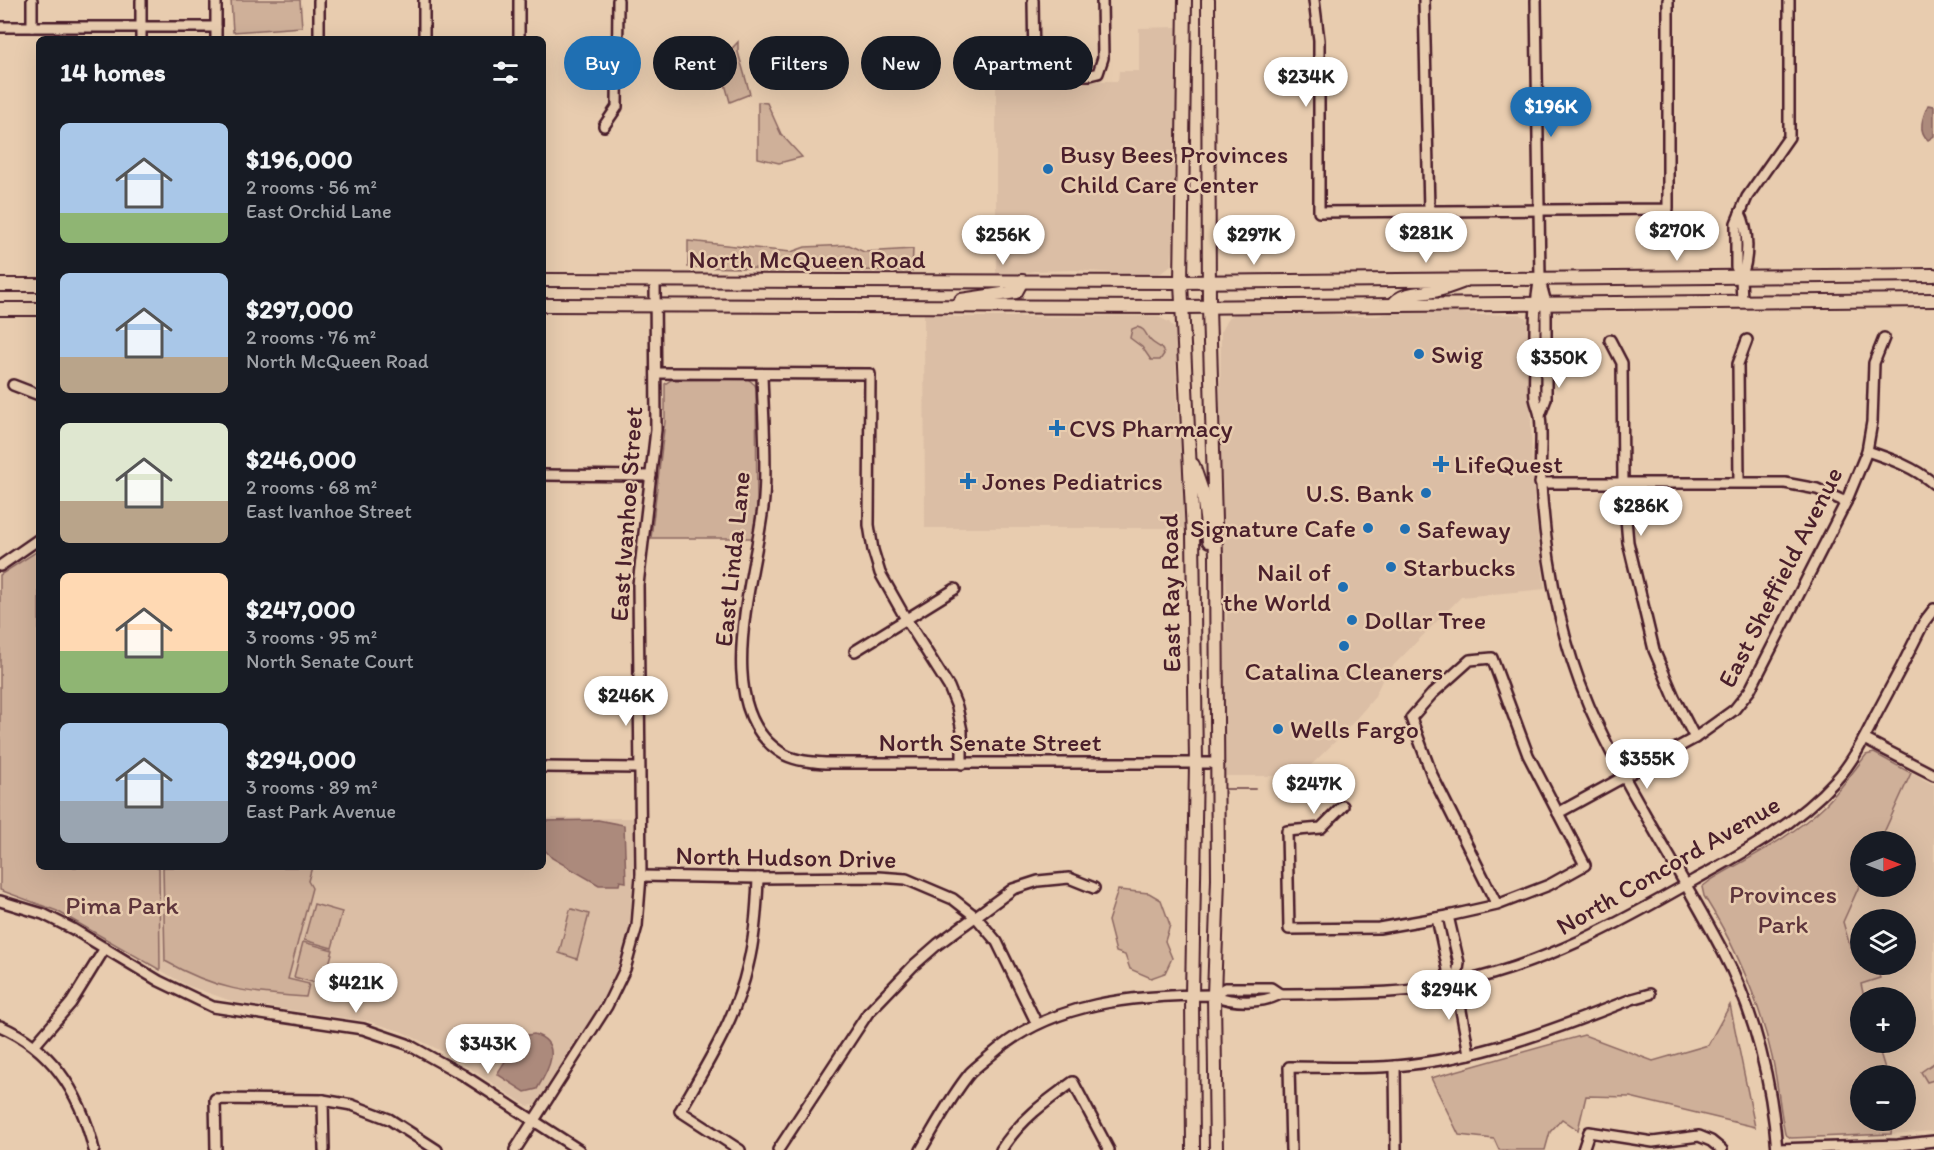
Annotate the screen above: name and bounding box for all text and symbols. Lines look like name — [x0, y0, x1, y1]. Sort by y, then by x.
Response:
chip: Buy — [564, 36, 641, 90]
chip: Rent — [653, 36, 737, 90]
chip: Filters — [749, 36, 849, 90]
chip: New — [861, 36, 941, 90]
chip: Apartment — [953, 36, 1093, 90]
text: 14 homes — [60, 56, 166, 88]
icon: filters — [489, 56, 522, 89]
pin: $234K — [1264, 57, 1348, 108]
text: $234K — [1278, 64, 1334, 88]
pin: $196K — [1509, 87, 1593, 138]
text: $196K — [1524, 94, 1578, 118]
place label: Busy Bees Provinces Child Care Center — [1060, 138, 1288, 200]
text: $196,000 — [246, 143, 353, 175]
icon: home — [108, 147, 180, 219]
marker: Busy Bees Provinces Child Care Center — [1041, 162, 1055, 176]
text: 2 rooms · 56 m² — [246, 175, 377, 199]
text: East Orchid Lane — [246, 199, 392, 223]
pin: $270K — [1635, 211, 1719, 262]
pin: $281K — [1384, 213, 1468, 264]
pin: $256K — [961, 215, 1045, 266]
pin: $297K — [1212, 215, 1296, 266]
text: $270K — [1649, 218, 1705, 242]
text: $281K — [1399, 220, 1453, 244]
text: $256K — [976, 222, 1030, 246]
text: $297K — [1227, 222, 1281, 246]
street label: North McQueen Road — [688, 243, 926, 275]
text: $297,000 — [246, 293, 354, 325]
icon: home — [108, 297, 180, 369]
text: 2 rooms · 76 m² — [246, 325, 376, 349]
place label: Swig — [1431, 338, 1484, 370]
pin: $350K — [1517, 338, 1601, 389]
text: $350K — [1531, 345, 1587, 369]
marker: Swig — [1412, 347, 1426, 361]
text: North McQueen Road — [246, 349, 429, 373]
street label: East Ivanhoe Street — [603, 405, 649, 623]
place label: CVS Pharmacy — [1069, 412, 1233, 444]
marker: CVS Pharmacy — [1050, 421, 1064, 435]
text: $246,000 — [246, 443, 356, 475]
icon: home — [108, 447, 180, 519]
place label: LifeQuest — [1454, 448, 1563, 480]
marker: LifeQuest — [1432, 455, 1450, 473]
street label: East Sheffield Avenue — [1710, 461, 1850, 693]
place label: Jones Pediatrics — [982, 465, 1163, 497]
street label: East Linda Lane — [707, 470, 757, 648]
marker: Jones Pediatrics — [959, 472, 977, 490]
text: 2 rooms · 68 m² — [246, 475, 377, 499]
place label: U.S. Bank — [1306, 477, 1414, 509]
marker: U.S. Bank — [1419, 486, 1433, 500]
pin: $286K — [1599, 486, 1683, 537]
text: $286K — [1614, 493, 1668, 517]
text: East Ivanhoe Street — [246, 499, 412, 523]
place label: Signature Cafe — [1190, 512, 1356, 544]
street label: East Ray Road — [1153, 513, 1187, 673]
place label: Safeway — [1417, 513, 1511, 545]
marker: Signature Cafe — [1361, 521, 1375, 535]
marker: Safeway — [1398, 522, 1412, 536]
place label: Starbucks — [1403, 551, 1516, 583]
place label: Nail of the World — [1223, 556, 1331, 618]
marker: Starbucks — [1384, 560, 1398, 574]
marker: Nail of the World — [1336, 580, 1350, 594]
text: $247,000 — [246, 593, 356, 625]
icon: home — [108, 597, 180, 669]
place label: Dollar Tree — [1364, 604, 1486, 636]
marker: Dollar Tree — [1345, 613, 1359, 627]
text: 3 rooms · 95 m² — [246, 625, 377, 649]
marker: Catalina Cleaners — [1337, 639, 1351, 653]
text: North Senate Court — [246, 649, 414, 673]
place label: Catalina Cleaners — [1245, 655, 1443, 687]
pin: $246K — [584, 676, 668, 727]
text: $246K — [598, 683, 654, 707]
place label: Wells Fargo — [1290, 713, 1419, 745]
marker: Wells Fargo — [1271, 722, 1285, 736]
street label: North Senate Street — [878, 726, 1102, 758]
pin: $355K — [1605, 739, 1689, 790]
text: $294,000 — [246, 743, 356, 775]
text: $355K — [1620, 746, 1674, 770]
icon: home — [108, 747, 180, 819]
pin: $247K — [1272, 764, 1356, 815]
text: $247K — [1286, 771, 1342, 795]
text: 3 rooms · 89 m² — [246, 775, 378, 799]
street label: North Concord Avenue — [1550, 788, 1786, 942]
text: East Park Avenue — [246, 799, 396, 823]
north arrow — [1850, 831, 1916, 897]
map controls — [1850, 831, 1916, 1131]
street label: North Hudson Drive — [675, 839, 897, 875]
park label: Provinces Park — [1729, 878, 1837, 940]
park label: Pima Park — [65, 889, 179, 921]
button: layers — [1850, 909, 1916, 975]
pin: $421K — [314, 963, 398, 1014]
text: $421K — [329, 970, 383, 994]
pin: $294K — [1407, 970, 1491, 1021]
text: $294K — [1421, 977, 1477, 1001]
button: + — [1850, 987, 1916, 1053]
pin: $343K — [446, 1024, 530, 1075]
text: $343K — [460, 1031, 516, 1055]
button: − — [1850, 1065, 1916, 1131]

